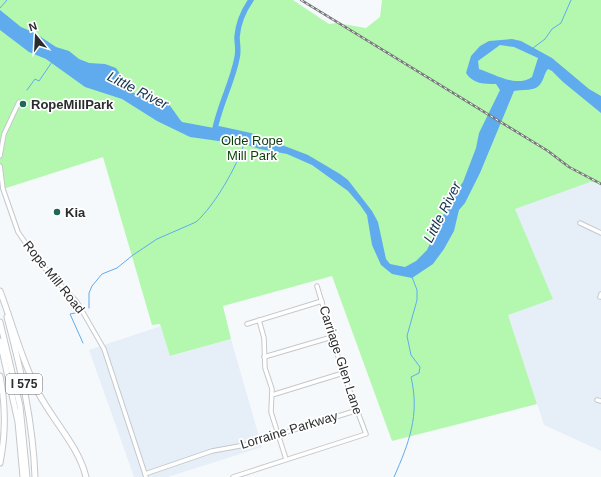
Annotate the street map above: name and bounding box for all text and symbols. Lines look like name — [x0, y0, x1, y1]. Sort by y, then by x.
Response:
north arrow — [16, 16, 56, 56]
text: N — [27, 20, 39, 33]
water label: Little River — [105, 68, 172, 113]
place label: RopeMillPark — [31, 97, 114, 112]
marker: RopeMillPark — [18, 99, 28, 109]
park label: Olde Rope Mill Park — [221, 133, 283, 163]
water label: Little River — [420, 178, 465, 245]
place label: Kia — [65, 205, 86, 220]
marker: Kia — [52, 207, 62, 217]
street label: Rope Mill Road — [20, 238, 88, 316]
street label: Carriage Glen Lane — [316, 304, 366, 416]
road number: I 575 — [6, 374, 42, 394]
street label: Lorraine Parkway — [238, 408, 340, 452]

